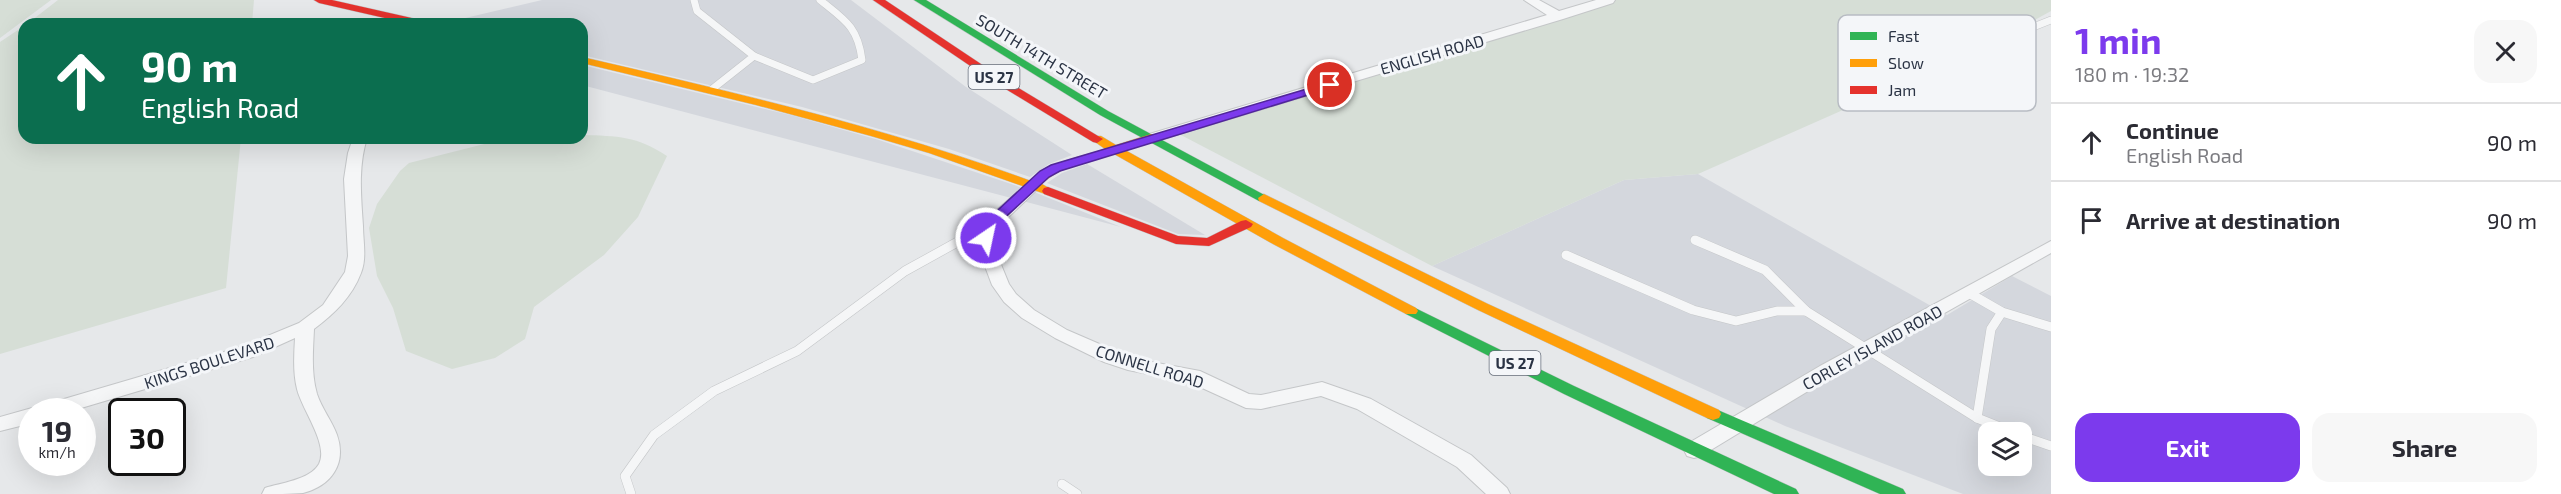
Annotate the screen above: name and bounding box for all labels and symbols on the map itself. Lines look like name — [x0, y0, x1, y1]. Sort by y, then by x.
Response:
street label: SOUTH 14TH STREET — [973, 10, 1111, 102]
legend — [1838, 15, 2036, 111]
text: Fast — [1888, 26, 1919, 45]
street label: ENGLISH ROAD — [1378, 30, 1486, 78]
text: Slow — [1888, 53, 1924, 72]
pin — [1304, 59, 1355, 110]
road number: US 27 — [968, 65, 1020, 89]
text: Jam — [1888, 80, 1916, 99]
position arrow — [954, 206, 1018, 270]
street label: CORLEY ISLAND ROAD — [1799, 301, 1945, 393]
street label: KINGS BOULEVARD — [142, 332, 276, 392]
street label: CONNELL ROAD — [1094, 341, 1206, 391]
road number: US 27 — [1490, 351, 1540, 375]
speed limit sign: 30 — [108, 398, 186, 476]

